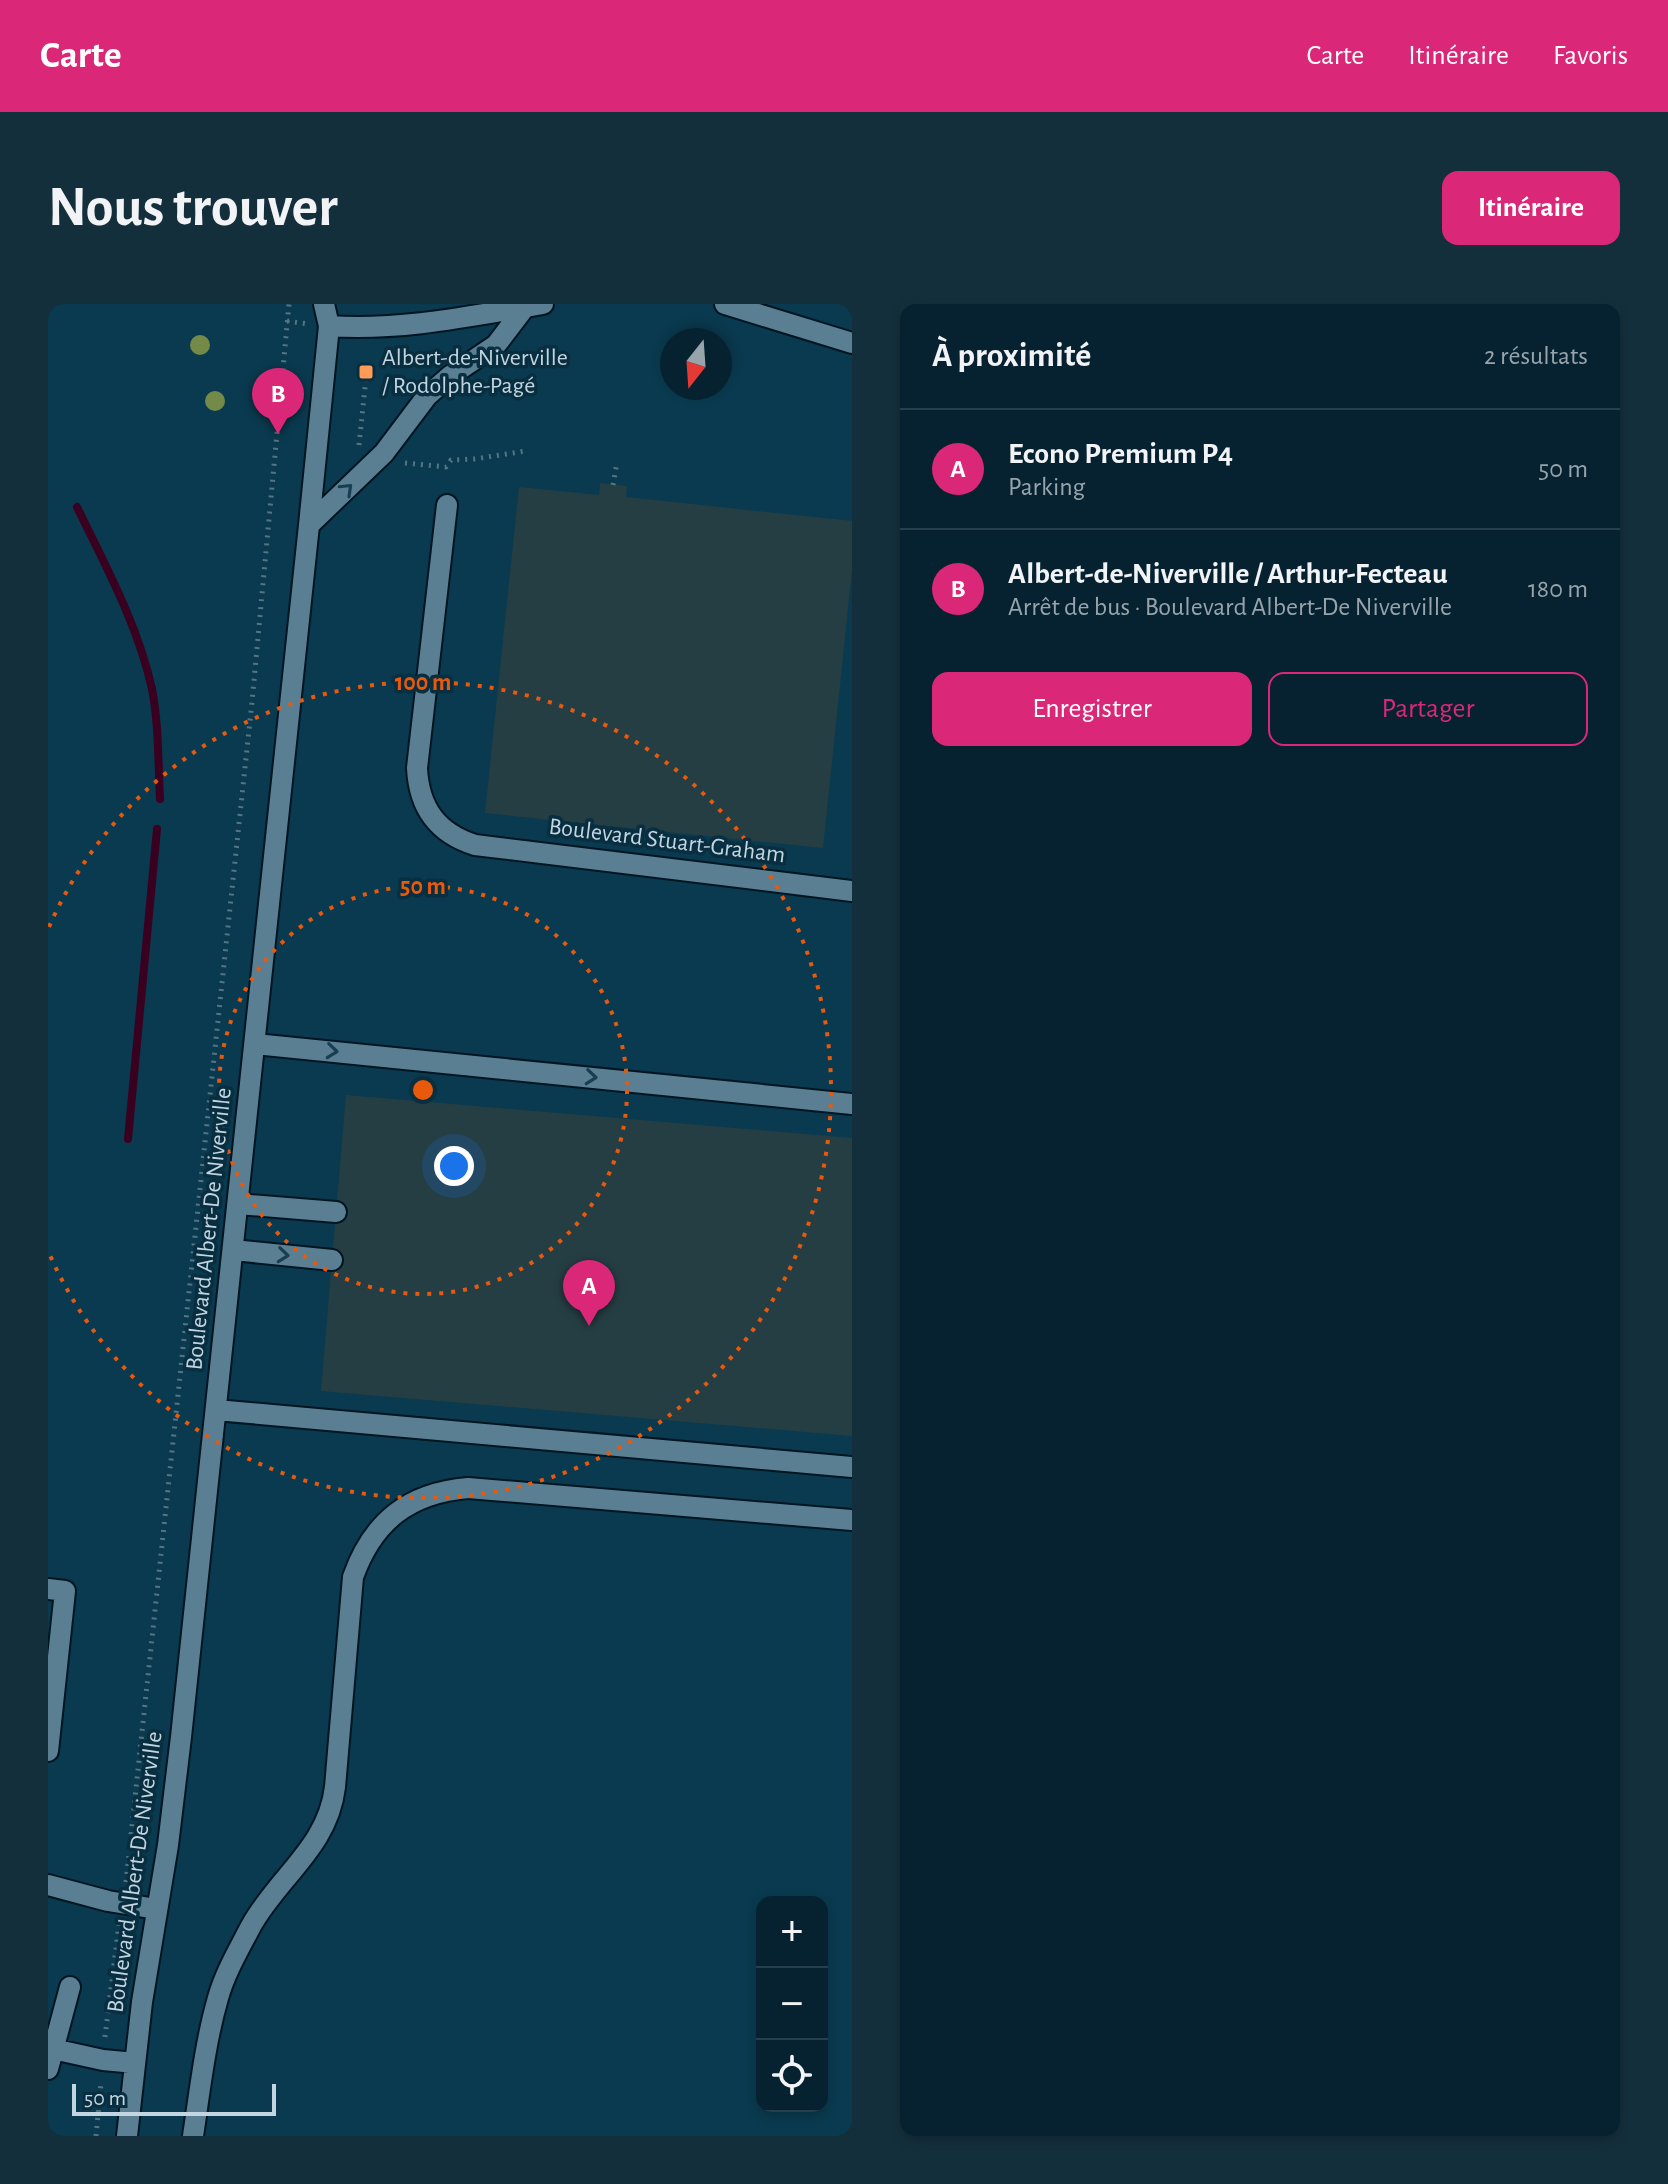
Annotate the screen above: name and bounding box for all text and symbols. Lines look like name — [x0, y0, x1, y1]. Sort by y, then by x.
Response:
text: Carte — [40, 37, 122, 75]
text: Carte — [1307, 42, 1364, 70]
text: Itinéraire — [1408, 42, 1509, 70]
text: Favoris — [1553, 42, 1628, 70]
button: Itinéraire — [1442, 171, 1620, 245]
text: Nous trouver — [48, 180, 338, 236]
north arrow — [660, 328, 732, 400]
text: À proximité — [932, 339, 1091, 373]
text: 2 résultats — [1484, 343, 1588, 369]
place label: Albert-de-Niverville / Rodolphe-Pagé — [382, 346, 568, 398]
marker: Albert-de-Niverville / Rodolphe-Pagé — [357, 363, 375, 381]
pin: B — [252, 368, 304, 434]
text: Econo Premium P4 — [1008, 439, 1233, 469]
text: A — [950, 456, 966, 482]
text: 50 m — [1538, 456, 1588, 482]
text: Parking — [1008, 474, 1085, 500]
one-way arrow — [338, 484, 352, 498]
text: Albert-de-Niverville / Arthur-Fecteau — [1008, 559, 1448, 589]
text: B — [950, 576, 966, 602]
text: 180 m — [1528, 576, 1588, 602]
text: Arrêt de bus · Boulevard Albert-De Niverville — [1008, 594, 1452, 620]
text: 100 m — [395, 671, 451, 695]
button: Enregistrer — [932, 672, 1252, 746]
button: Partager — [1268, 672, 1588, 746]
street label: Boulevard Stuart-Graham — [547, 815, 787, 867]
text: 50 m — [400, 875, 446, 899]
one-way arrow — [326, 1043, 339, 1060]
one-way arrow — [585, 1069, 598, 1086]
centre of rings — [409, 1076, 437, 1104]
street label: Boulevard Albert-De Niverville — [182, 1087, 236, 1371]
your location — [434, 1146, 474, 1186]
one-way arrow — [276, 1247, 289, 1264]
pin: A — [563, 1260, 615, 1326]
street label: Boulevard Albert-De Niverville — [103, 1730, 167, 2014]
map controls — [756, 1896, 828, 2112]
button: + — [756, 1896, 828, 1968]
button: − — [756, 1968, 828, 2040]
button: locate — [756, 2040, 828, 2112]
scale bar — [72, 2080, 276, 2116]
text: 50 m — [84, 2087, 126, 2109]

